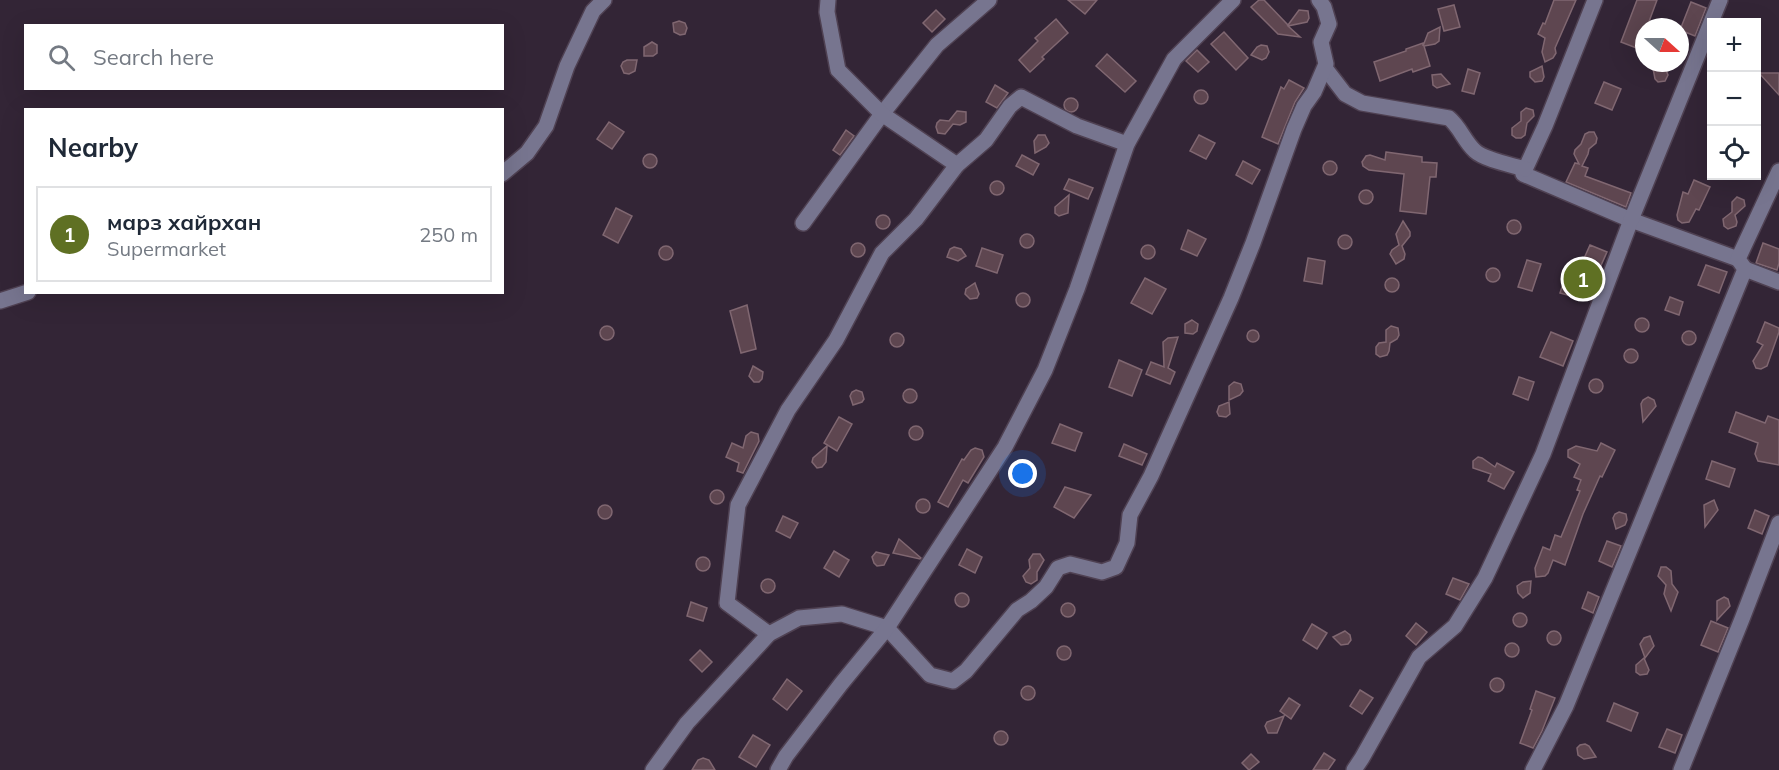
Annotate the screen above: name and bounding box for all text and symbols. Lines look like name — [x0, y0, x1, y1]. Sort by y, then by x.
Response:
north arrow — [1635, 18, 1689, 72]
map controls — [1707, 18, 1761, 180]
button: + — [1707, 18, 1761, 72]
search box — [24, 24, 504, 90]
icon: search — [45, 41, 78, 74]
text: Search here — [93, 43, 214, 71]
button: − — [1707, 72, 1761, 126]
button: locate — [1707, 126, 1761, 180]
text: Nearby — [48, 131, 138, 164]
text: марз хайрхан — [107, 208, 261, 236]
text: 1 — [64, 222, 76, 247]
text: 250 m — [419, 222, 478, 247]
text: Supermarket — [107, 236, 226, 261]
pin: 1 — [1564, 256, 1602, 302]
your location — [1008, 459, 1037, 488]

